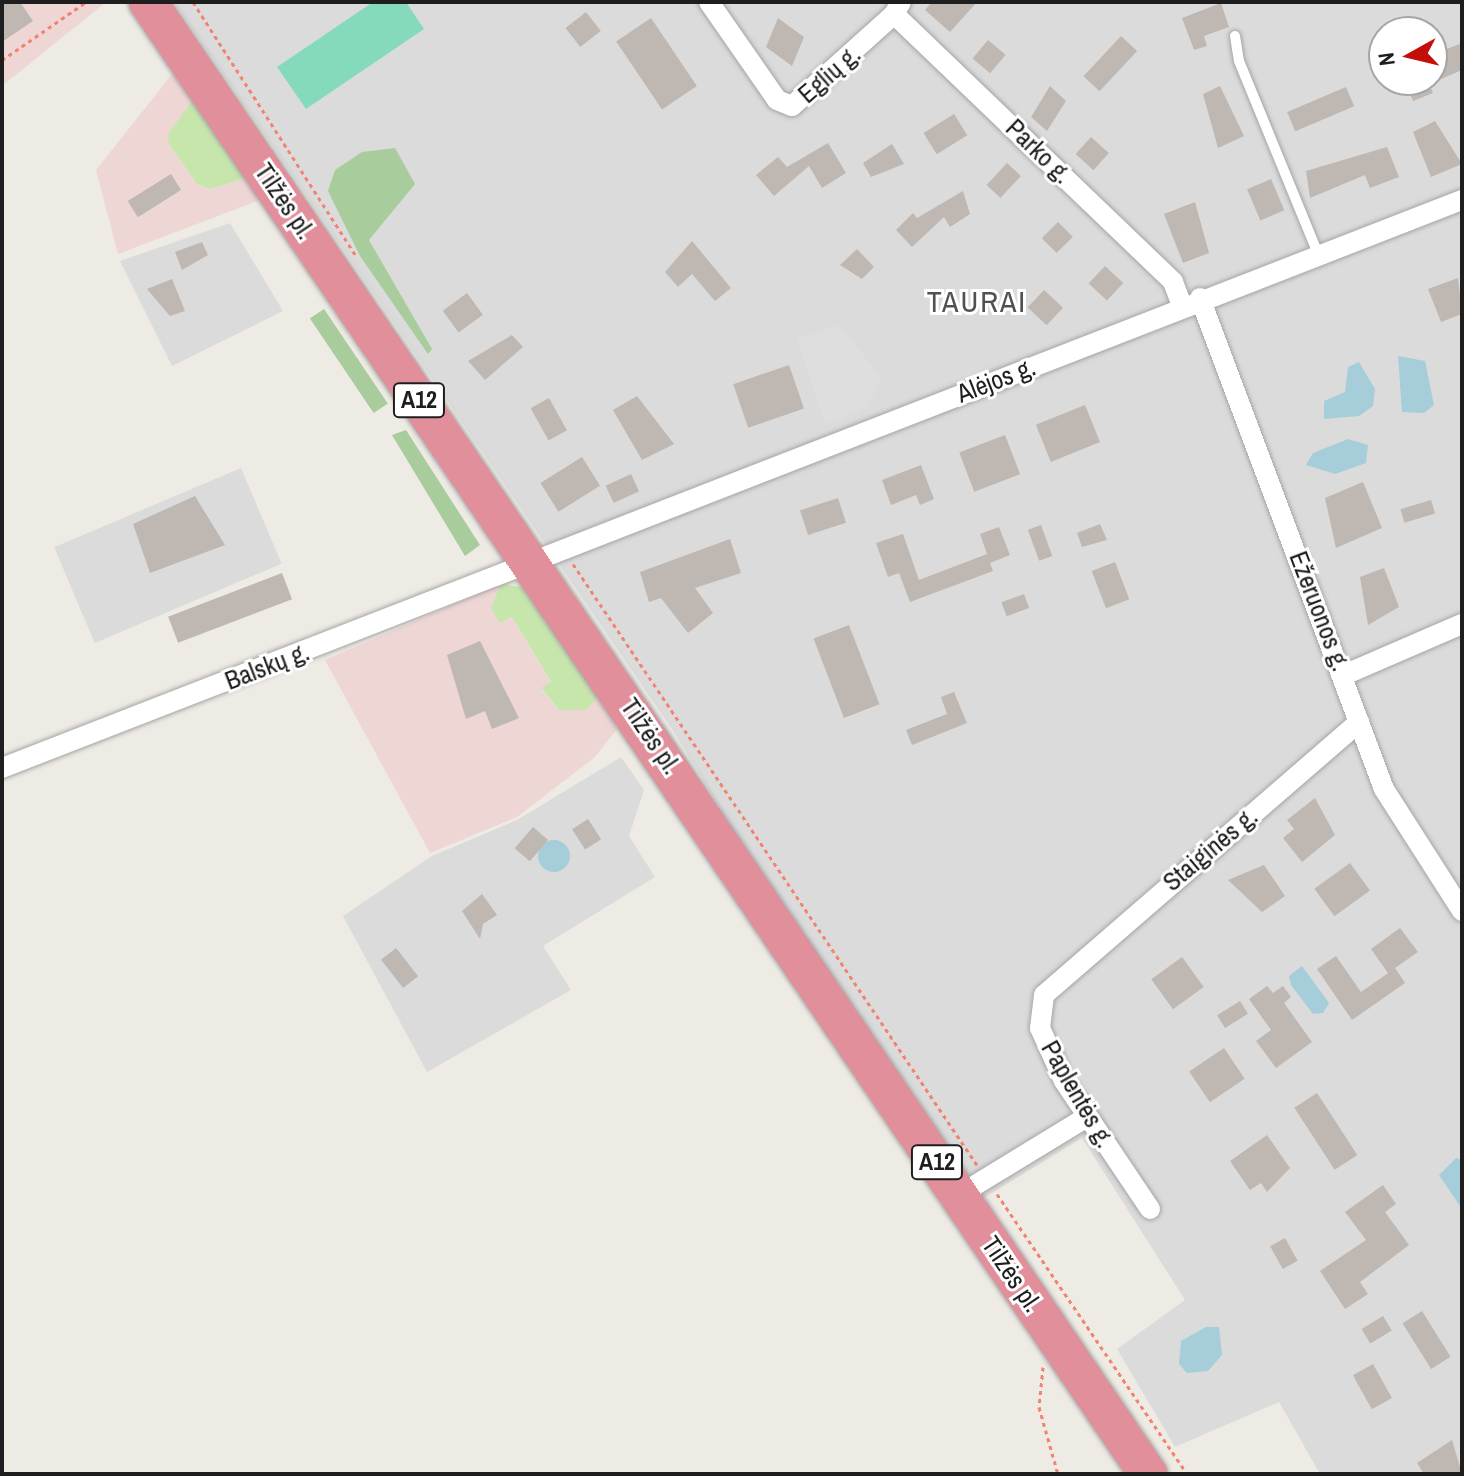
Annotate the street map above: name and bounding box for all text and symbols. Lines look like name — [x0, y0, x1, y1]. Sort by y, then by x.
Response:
north arrow — [1368, 16, 1448, 96]
street label: Eglių g. — [791, 39, 867, 109]
text: N — [1370, 51, 1402, 68]
street label: Parko g. — [1000, 112, 1078, 190]
street label: Tilžės pl. — [248, 157, 322, 245]
district label: TAURAI — [927, 283, 1027, 319]
street label: Alėjos g. — [952, 351, 1040, 409]
road number: A12 — [391, 380, 447, 420]
street label: Ežeruonos g. — [1283, 547, 1357, 675]
street label: Balskų g. — [220, 636, 314, 696]
street label: Tilžės pl. — [614, 692, 688, 780]
street label: Staiginės g. — [1156, 800, 1264, 898]
street label: Paplentės g. — [1035, 1035, 1121, 1153]
road number: A12 — [909, 1142, 965, 1182]
street label: Tilžės pl. — [975, 1230, 1049, 1318]

